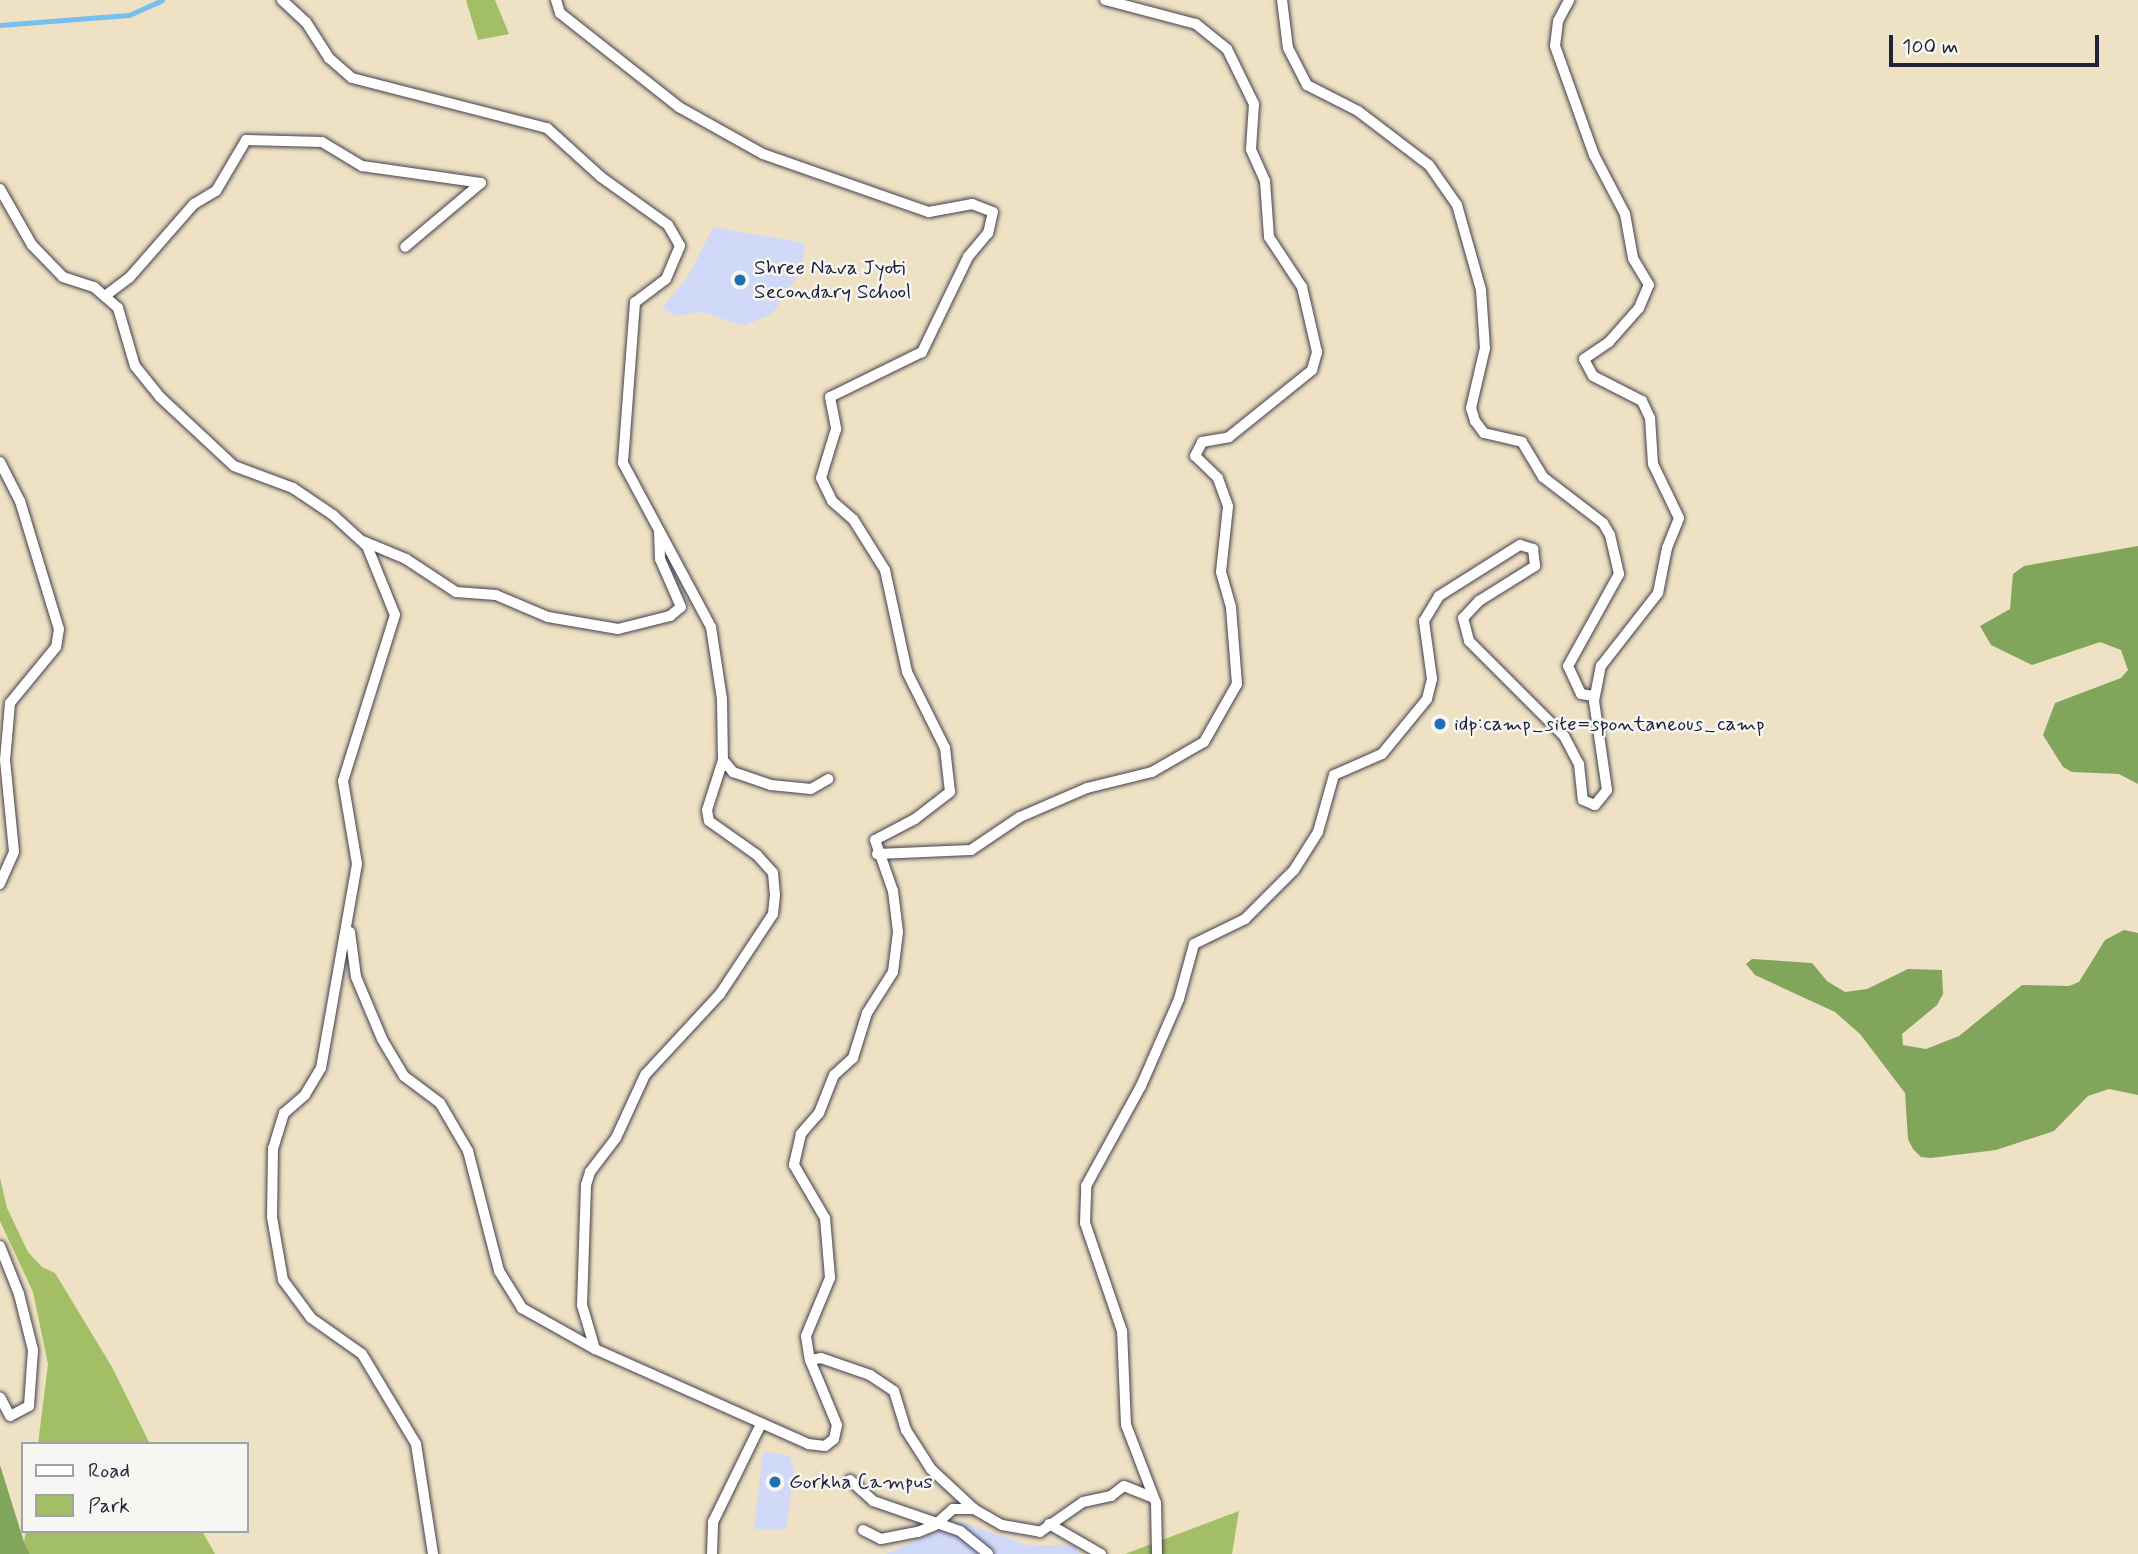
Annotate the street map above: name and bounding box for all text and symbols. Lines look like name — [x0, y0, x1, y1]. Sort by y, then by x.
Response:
scale bar — [1893, 21, 2103, 65]
text: 100 m — [1902, 33, 1958, 61]
place label: Shree Nava Jyoti Secondary School — [754, 255, 911, 305]
marker: Shree Nava Jyoti Secondary School — [732, 272, 748, 288]
place label: idp:camp_site=spontaneous_camp — [1454, 711, 1765, 737]
marker: idp:camp_site=spontaneous_camp — [1432, 716, 1448, 732]
legend — [21, 1442, 248, 1533]
text: Road — [88, 1457, 130, 1485]
place label: Gorkha Campus — [789, 1469, 928, 1495]
marker: Gorkha Campus — [767, 1474, 783, 1490]
text: Park — [88, 1492, 130, 1520]

